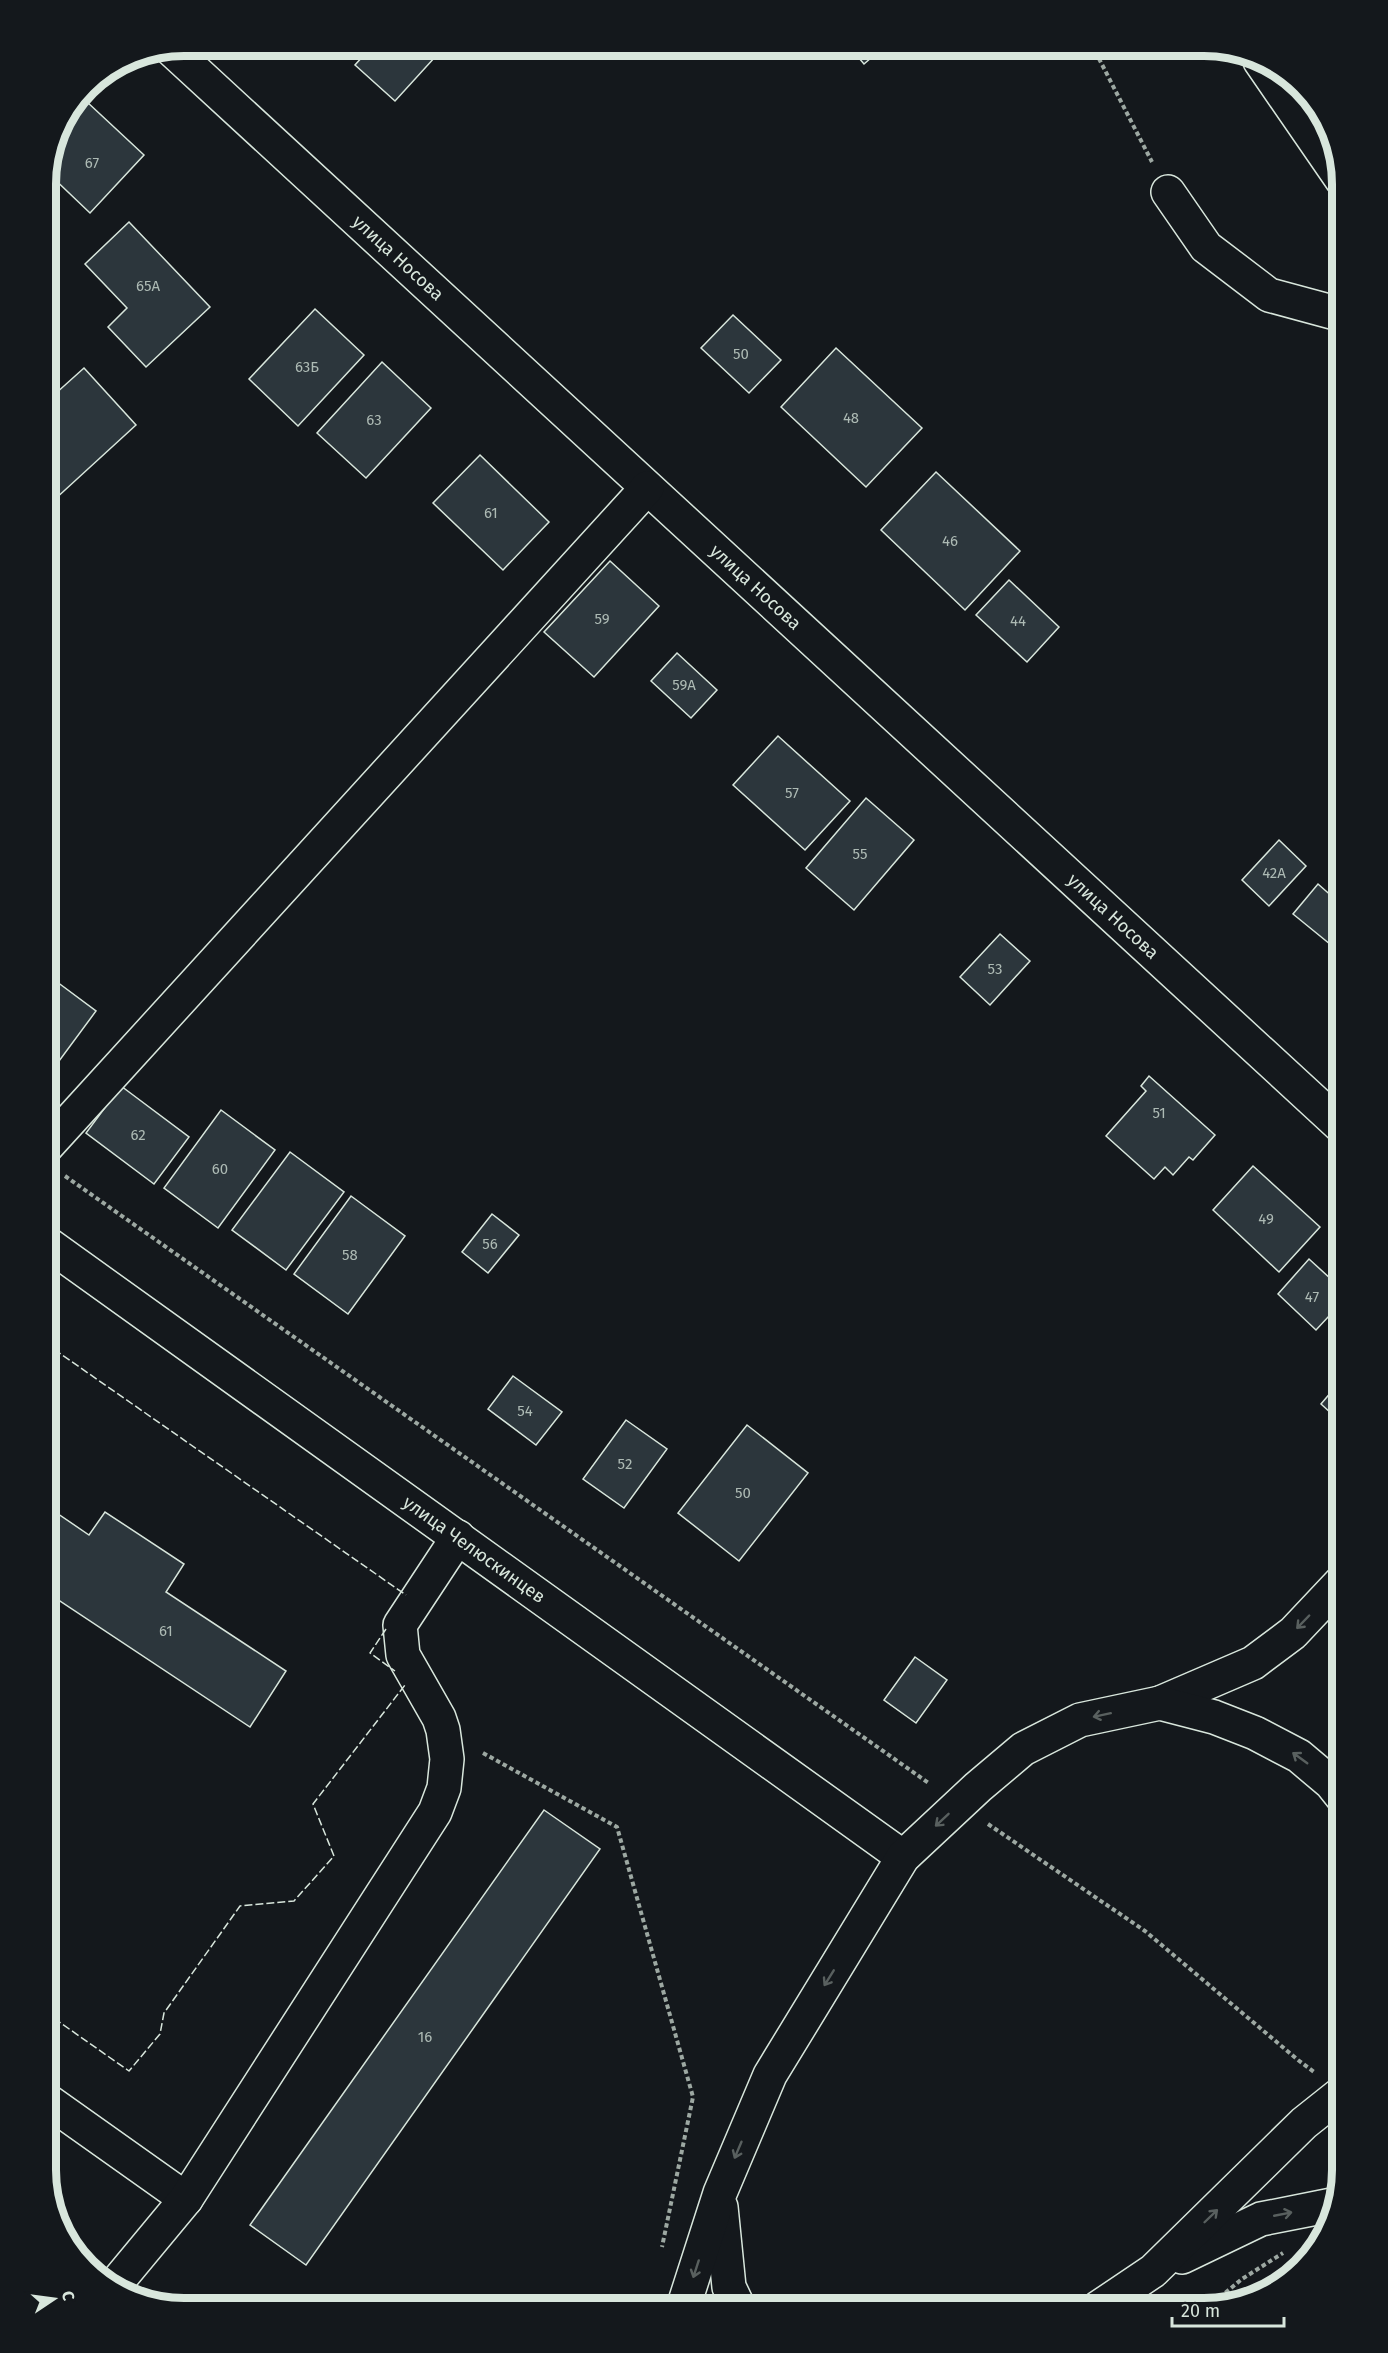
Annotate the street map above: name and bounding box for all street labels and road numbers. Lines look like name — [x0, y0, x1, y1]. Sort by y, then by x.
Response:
street label: улица Носова — [348, 211, 448, 305]
street label: улица Носова — [705, 540, 806, 635]
street label: улица Носова — [1063, 869, 1163, 964]
street label: улица Челюскинцев — [399, 1491, 550, 1608]

